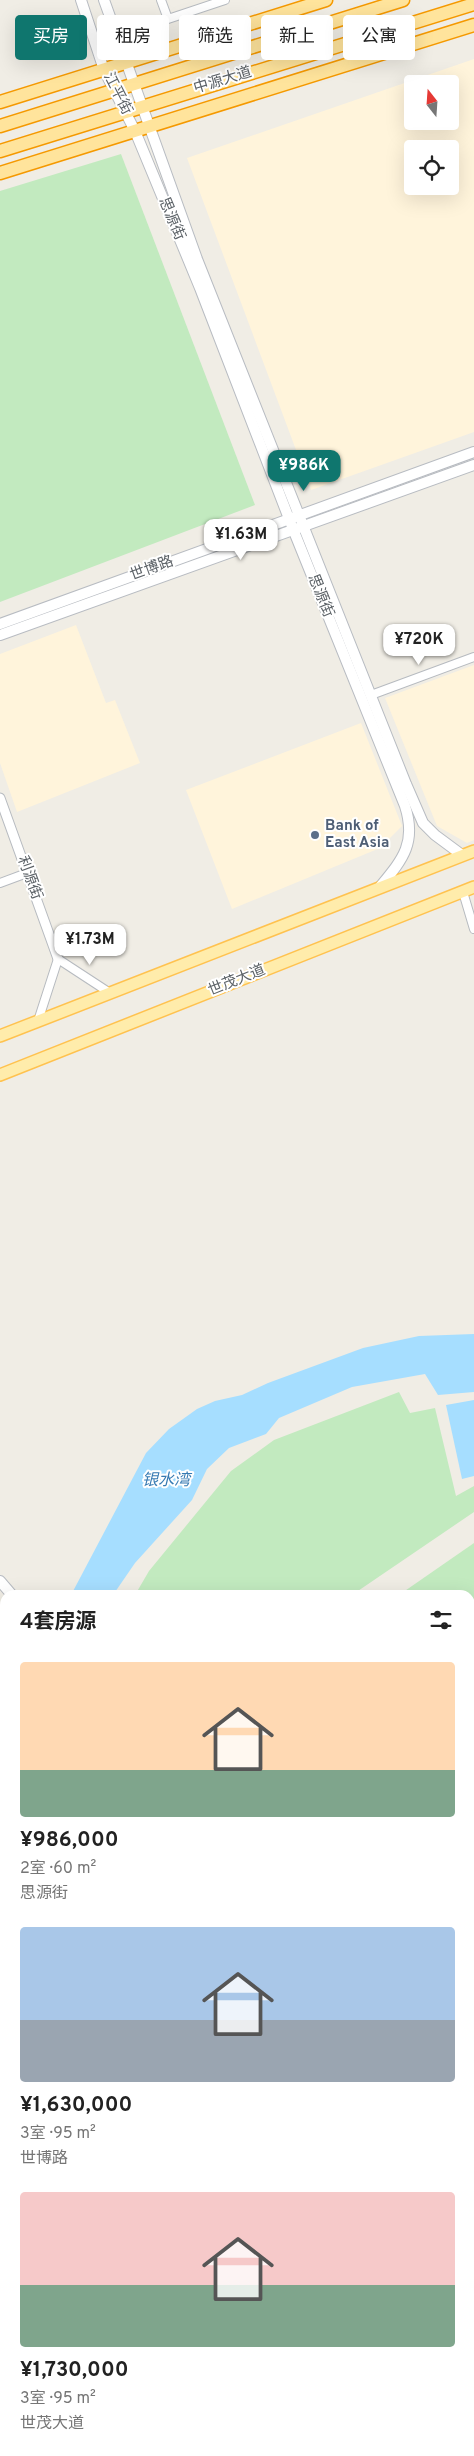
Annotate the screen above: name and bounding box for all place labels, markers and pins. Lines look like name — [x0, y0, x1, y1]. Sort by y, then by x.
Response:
pin: ¥986K — [269, 450, 339, 492]
pin: ¥1.63M — [200, 518, 282, 561]
pin: ¥720K — [384, 624, 454, 666]
place label: Bank of East Asia — [325, 817, 389, 853]
marker: Bank of East Asia — [309, 829, 321, 841]
pin: ¥1.73M — [49, 924, 131, 966]

